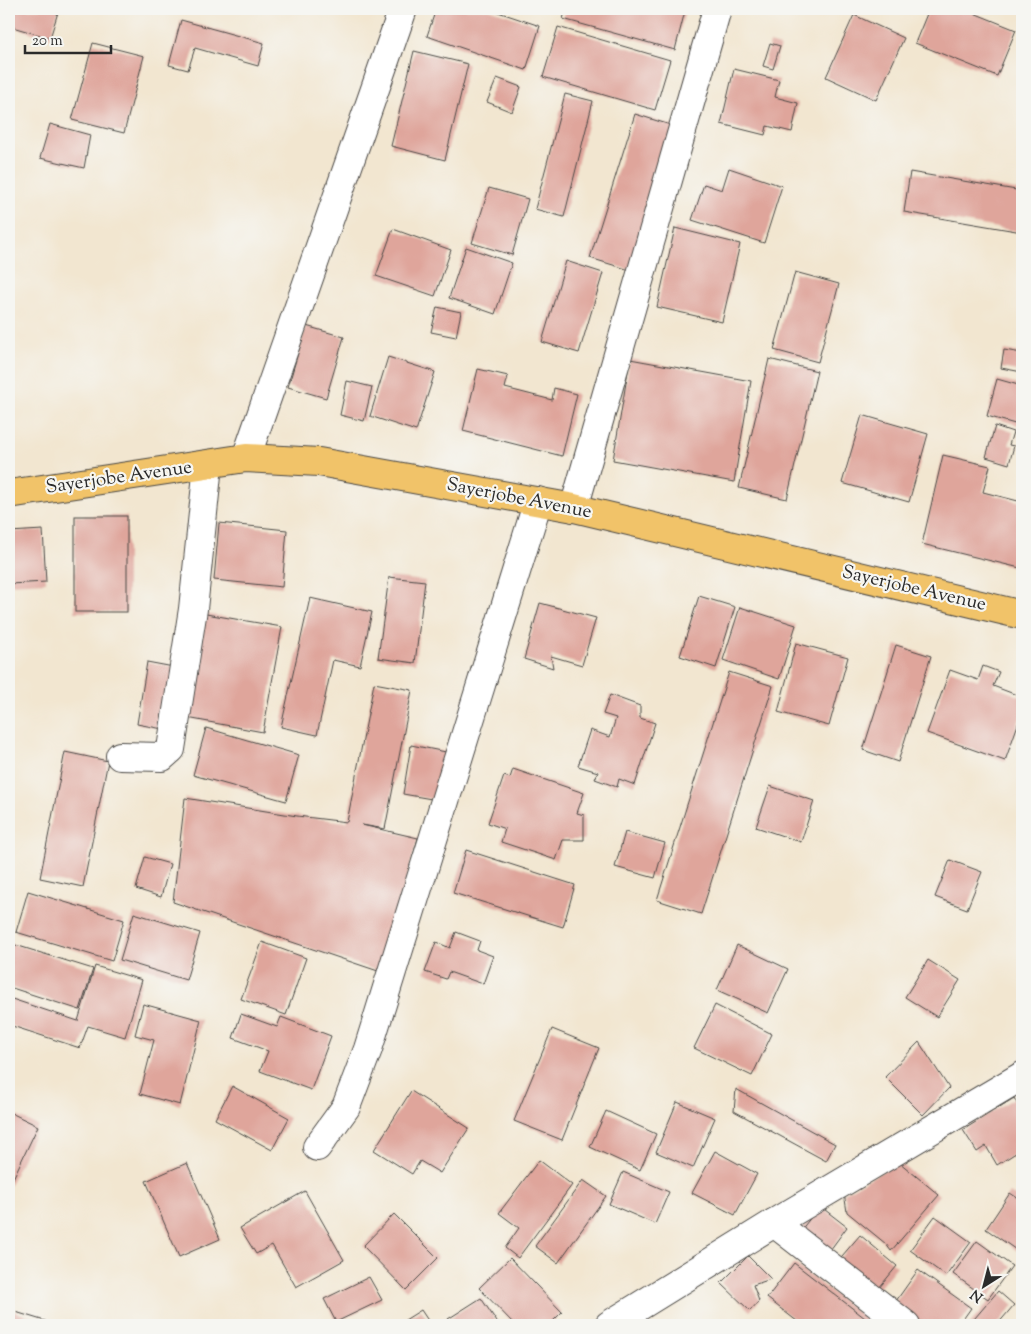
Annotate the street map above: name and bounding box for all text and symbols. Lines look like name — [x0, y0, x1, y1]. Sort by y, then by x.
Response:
scale bar — [25, 22, 111, 54]
text: 20 m — [32, 31, 63, 52]
street label: Sayerjobe Avenue — [44, 454, 194, 502]
street label: Sayerjobe Avenue — [444, 472, 594, 526]
street label: Sayerjobe Avenue — [839, 559, 989, 619]
north arrow — [958, 1262, 1008, 1312]
text: N — [967, 1284, 988, 1306]

